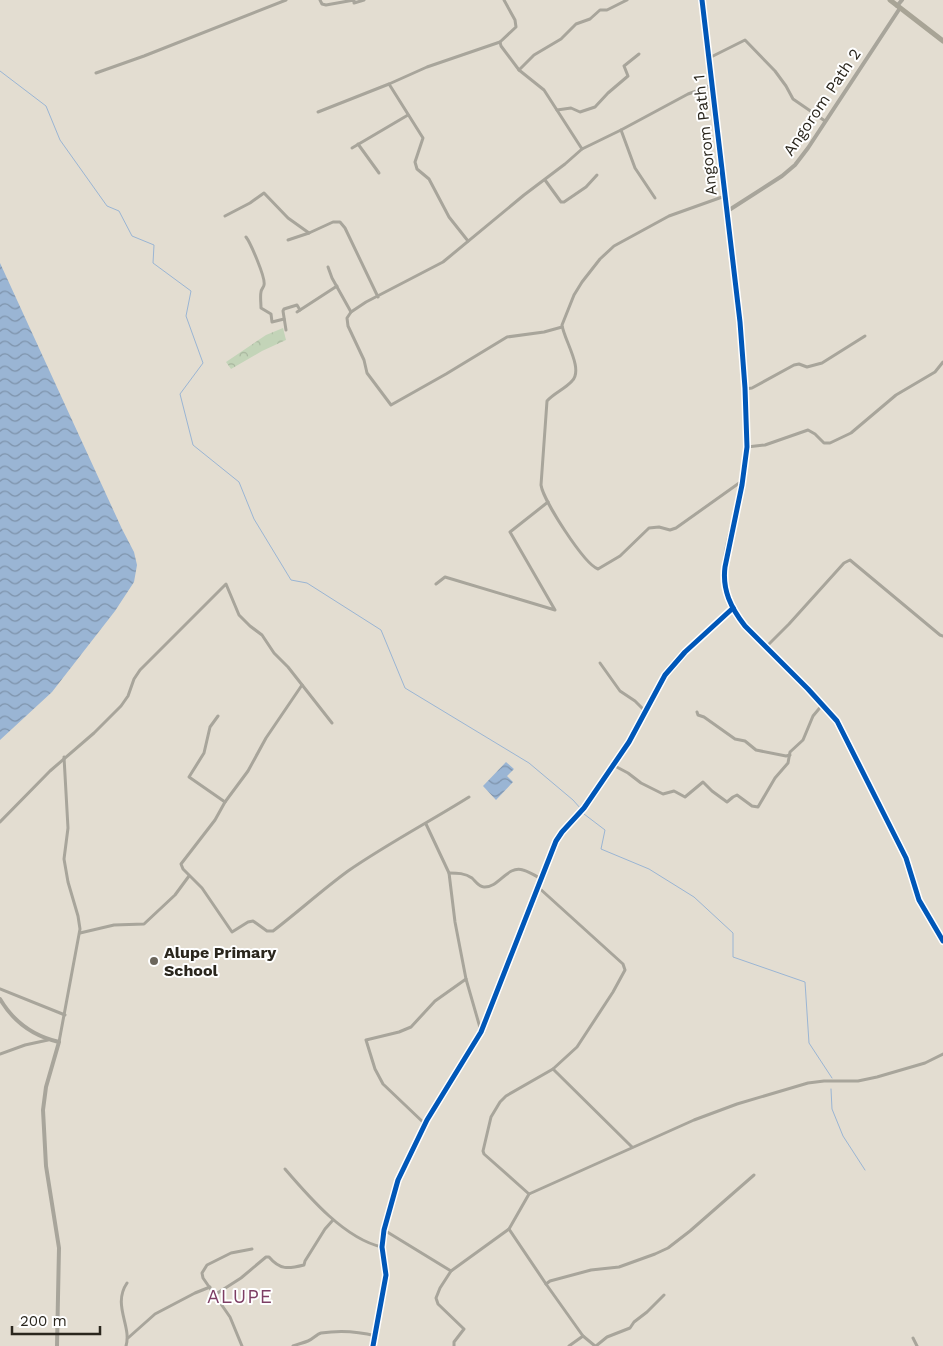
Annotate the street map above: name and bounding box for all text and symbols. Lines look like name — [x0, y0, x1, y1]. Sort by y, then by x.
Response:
street label: Angorom Path 2 — [779, 45, 865, 159]
street label: Angorom Path 1 — [689, 74, 721, 196]
place label: Alupe Primary School — [164, 943, 277, 980]
marker: Alupe Primary School — [148, 955, 160, 967]
district label: ALUPE — [207, 1285, 273, 1308]
scale bar — [12, 1304, 100, 1336]
text: 200 m — [20, 1312, 67, 1330]

